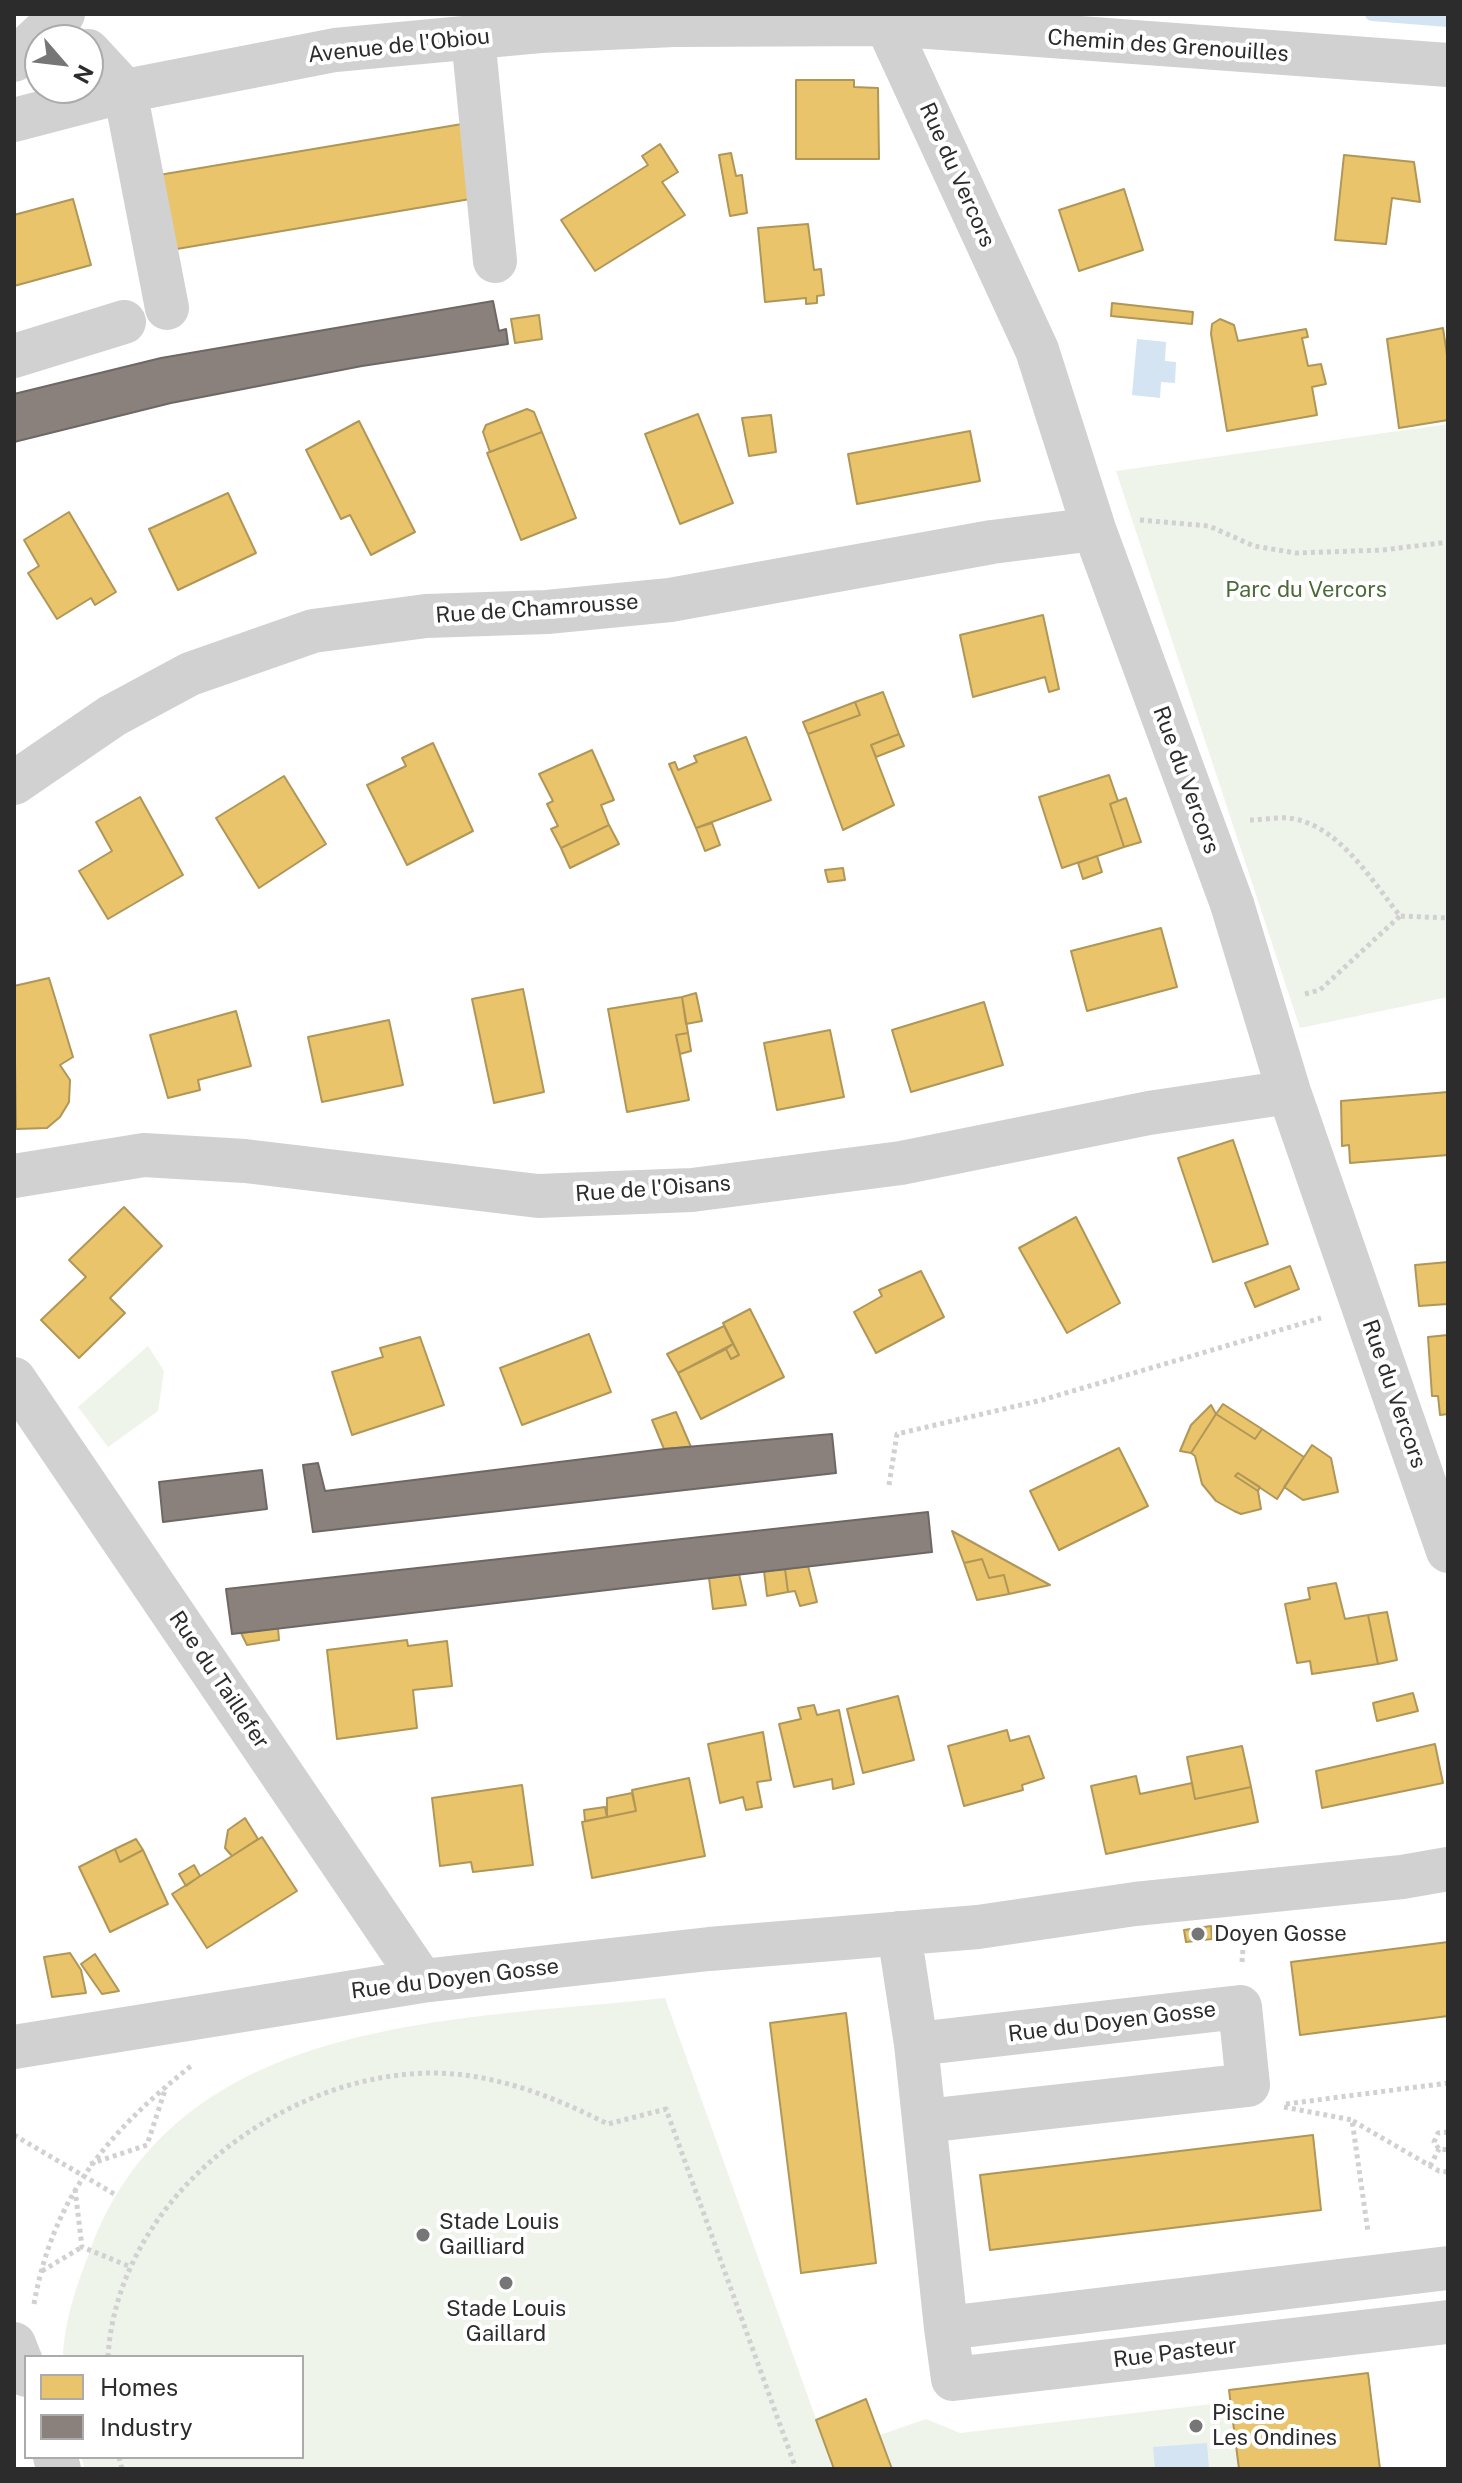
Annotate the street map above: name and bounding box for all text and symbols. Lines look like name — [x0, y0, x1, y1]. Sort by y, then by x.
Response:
street label: Avenue de l'Obiou — [307, 23, 491, 69]
north arrow — [24, 24, 104, 104]
street label: Chemin des Grenouilles — [1047, 24, 1289, 68]
text: N — [68, 61, 99, 88]
street label: Rue du Vercors — [913, 99, 1001, 251]
park label: Parc du Vercors — [1225, 577, 1387, 603]
street label: Rue de Chamrousse — [435, 589, 639, 629]
street label: Rue du Vercors — [1147, 703, 1225, 857]
street label: Rue de l'Oisans — [574, 1170, 732, 1208]
street label: Rue du Vercors — [1356, 1316, 1432, 1472]
street label: Rue du Taillefer — [163, 1606, 275, 1754]
place label: Doyen Gosse — [1214, 1921, 1347, 1947]
marker: Doyen Gosse — [1189, 1925, 1207, 1943]
street label: Rue du Doyen Gosse — [350, 1953, 560, 2005]
street label: Rue du Doyen Gosse — [1007, 1996, 1217, 2048]
place label: Stade Louis Gailliard — [439, 2209, 559, 2260]
marker: Stade Louis Gailliard — [414, 2226, 432, 2244]
marker: Stade Louis Gaillard — [497, 2274, 515, 2292]
place label: Stade Louis Gaillard — [446, 2296, 566, 2348]
street label: Rue Pasteur — [1112, 2332, 1238, 2374]
legend — [24, 2355, 304, 2459]
text: Homes — [100, 2373, 178, 2401]
place label: Piscine Les Ondines — [1212, 2400, 1337, 2452]
text: Industry — [100, 2413, 193, 2441]
marker: Piscine Les Ondines — [1187, 2417, 1205, 2435]

